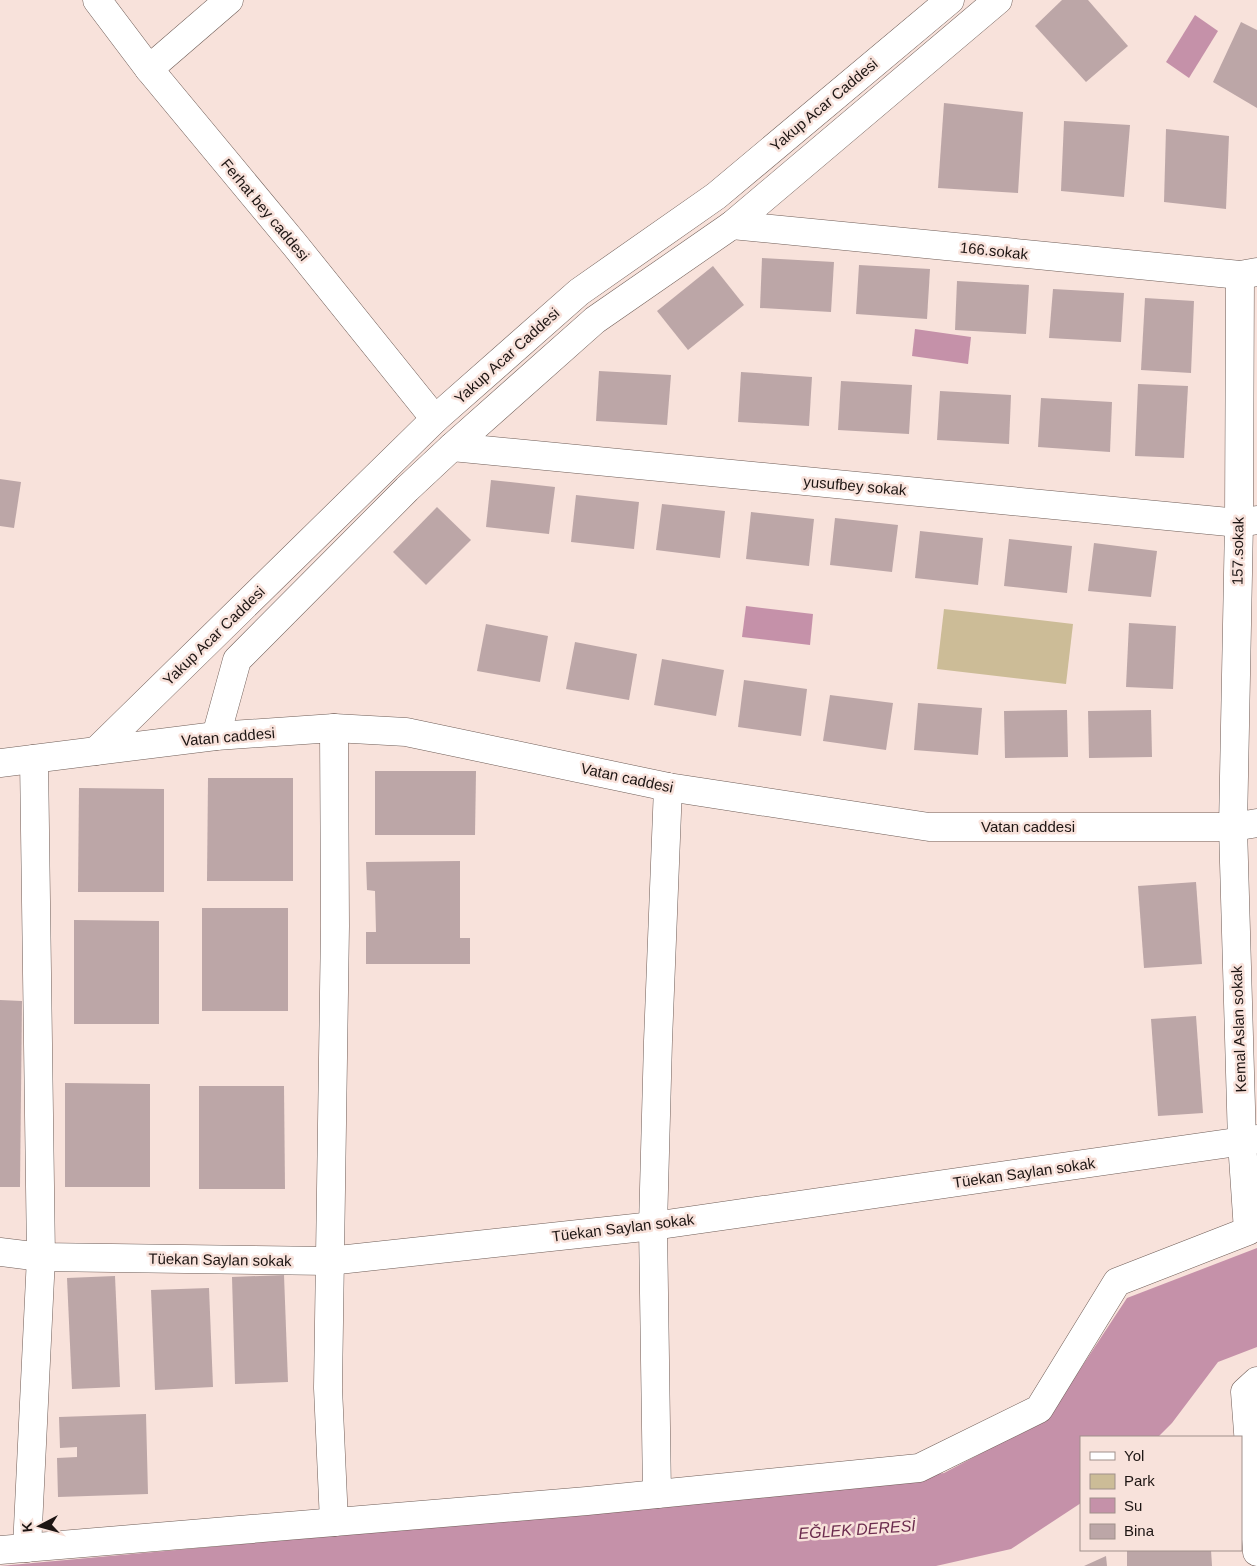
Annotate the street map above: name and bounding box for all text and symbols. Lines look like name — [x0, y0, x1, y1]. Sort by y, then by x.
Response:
street label: Yakup Acar Caddesi — [767, 55, 881, 154]
street label: Ferhat bey caddesi — [218, 155, 313, 264]
street label: 166.sokak — [959, 238, 1029, 263]
street label: Yakup Acar Caddesi — [451, 304, 562, 407]
street label: yusufbey sokak — [803, 473, 908, 499]
street label: 157.sokak — [1228, 516, 1247, 585]
street label: Yakup Acar Caddesi — [159, 583, 268, 689]
street label: Vatan caddesi — [180, 724, 276, 749]
street label: Vatan caddesi — [579, 759, 675, 796]
street label: Vatan caddesi — [981, 818, 1075, 835]
street label: Kemal Aslan sokak — [1228, 965, 1249, 1093]
street label: Tüekan Saylan sokak — [952, 1154, 1097, 1191]
street label: Tüekan Saylan sokak — [551, 1210, 696, 1245]
street label: Tüekan Saylan sokak — [148, 1250, 292, 1269]
legend — [1080, 1436, 1242, 1551]
text: Yol — [1124, 1447, 1144, 1464]
text: Park — [1124, 1472, 1155, 1489]
text: Su — [1124, 1497, 1142, 1514]
north arrow — [15, 1501, 65, 1551]
water label: EĞLEK DERESİ — [798, 1516, 917, 1542]
text: K — [19, 1521, 36, 1533]
text: Bina — [1124, 1522, 1155, 1539]

